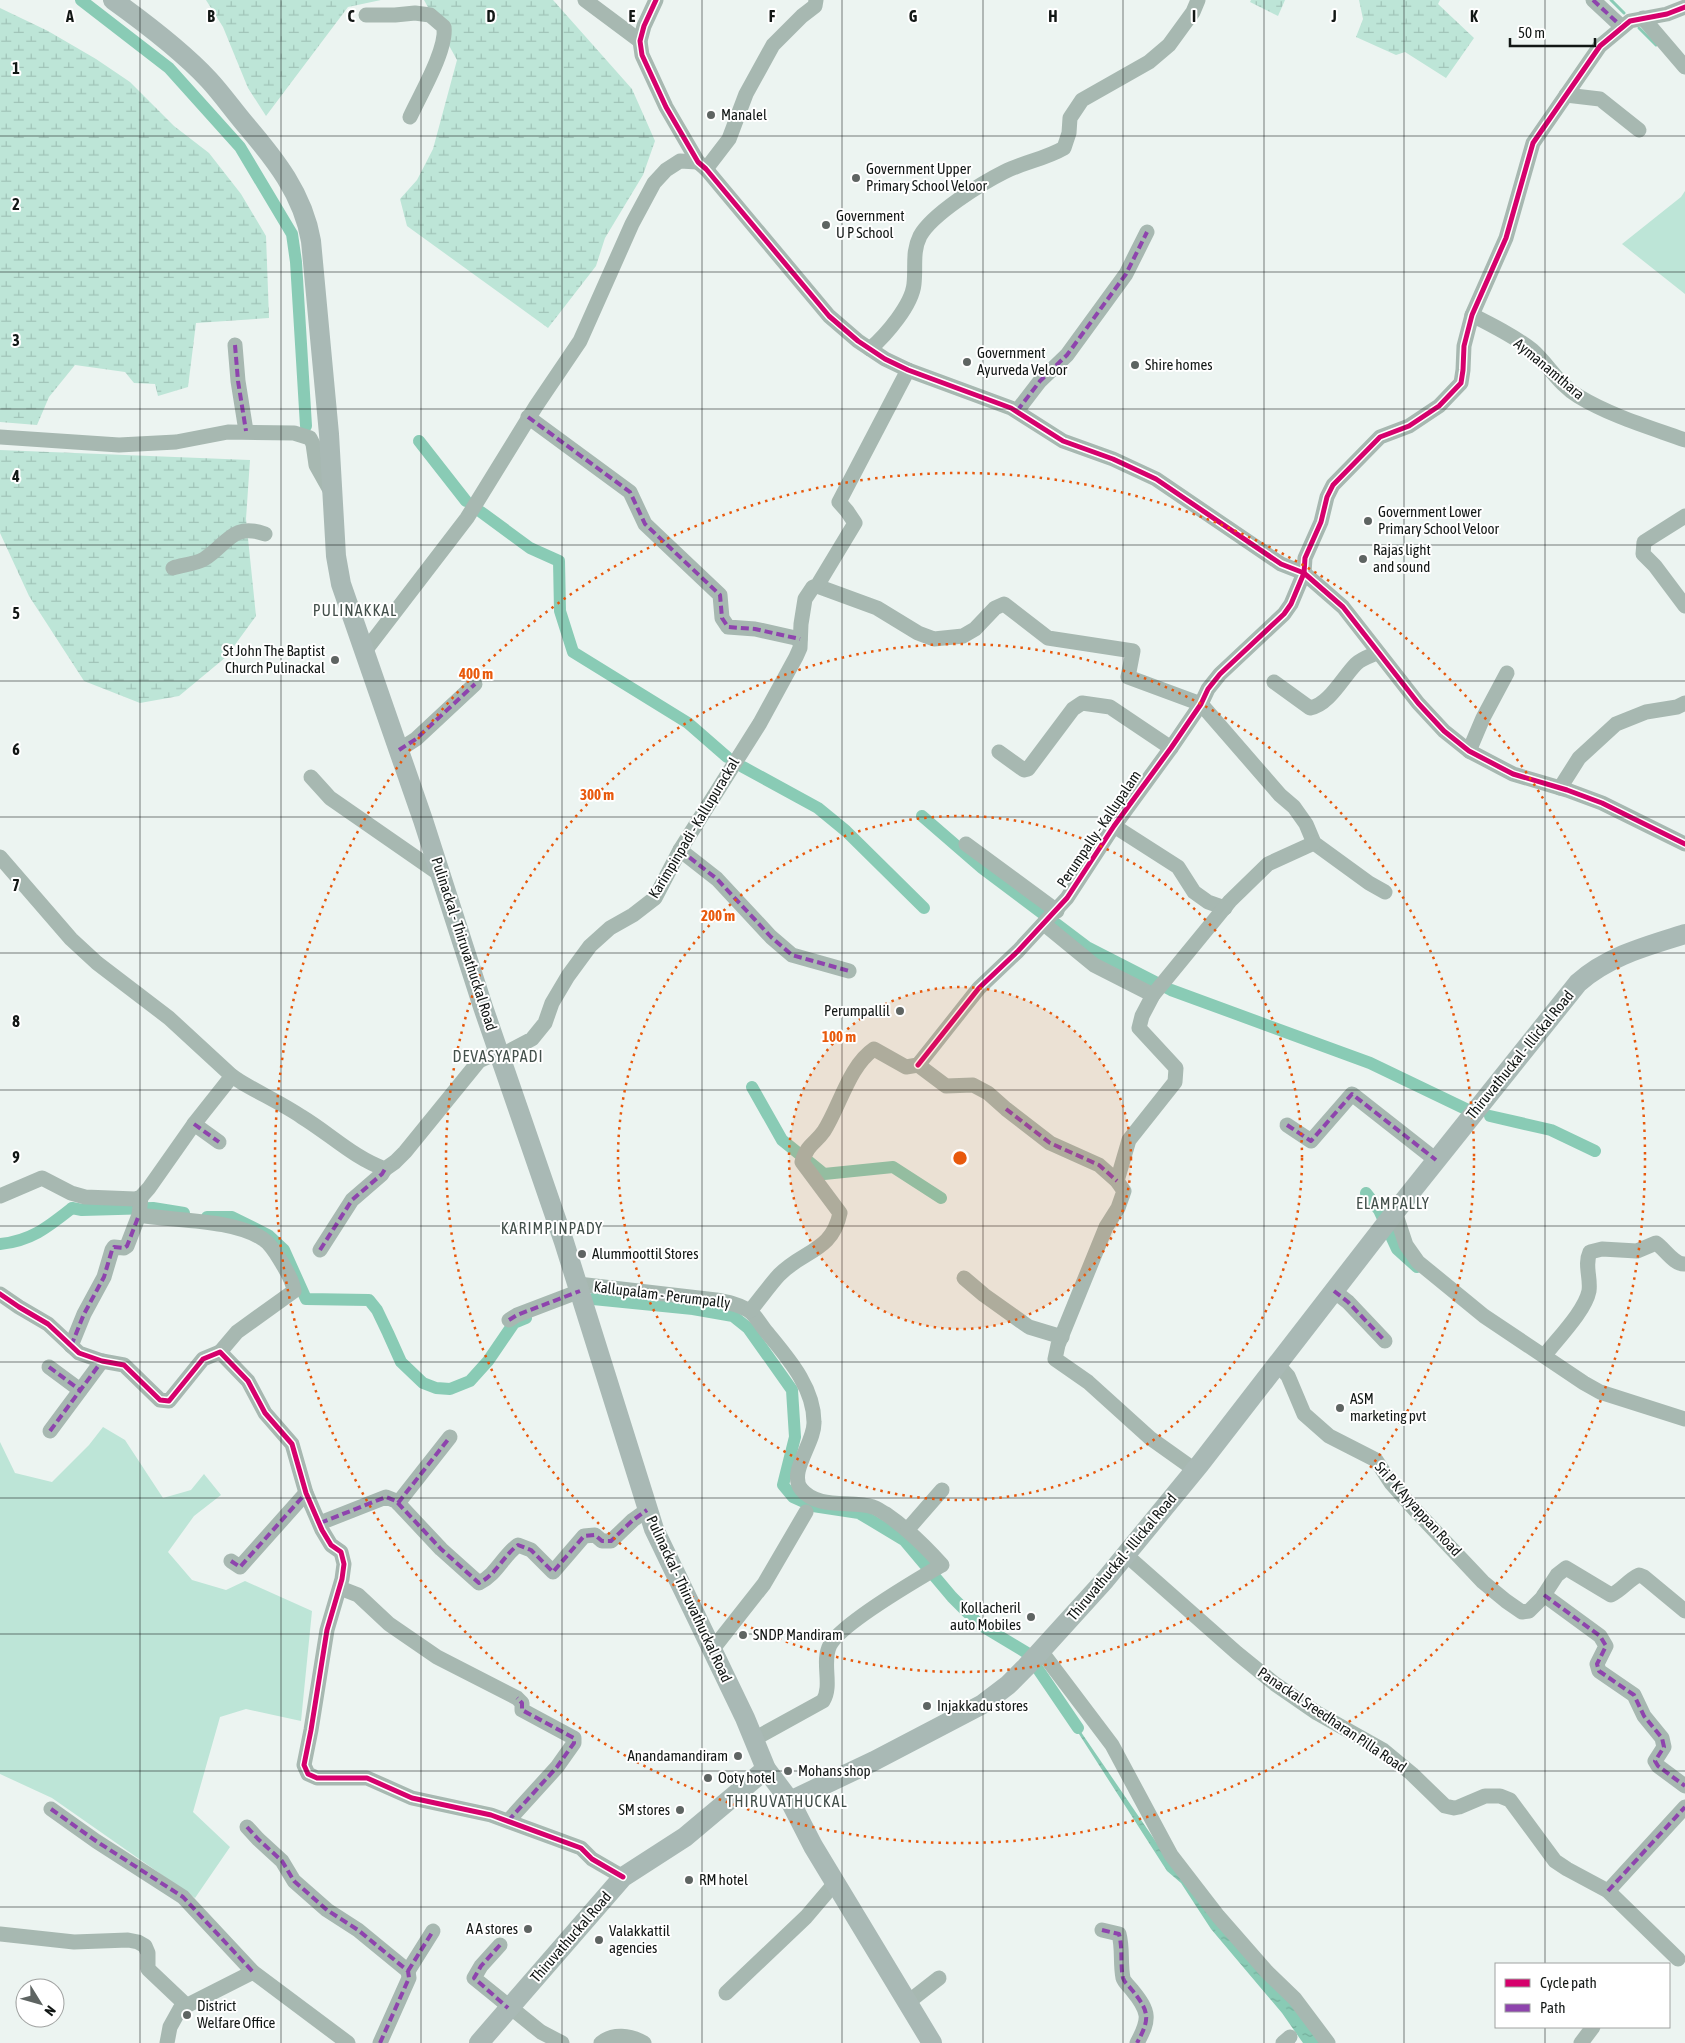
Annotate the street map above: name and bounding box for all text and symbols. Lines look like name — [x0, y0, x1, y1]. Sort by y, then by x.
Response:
text: A — [65, 7, 74, 25]
text: B — [207, 7, 215, 25]
text: C — [347, 7, 355, 25]
text: D — [487, 7, 496, 25]
text: E — [629, 7, 636, 25]
text: F — [769, 7, 776, 25]
text: G — [909, 7, 918, 25]
text: H — [1048, 7, 1058, 25]
text: I — [1192, 7, 1196, 25]
text: J — [1330, 7, 1337, 25]
text: K — [1470, 7, 1478, 25]
scale bar — [1510, 15, 1595, 47]
text: 50 m — [1518, 24, 1545, 41]
text: 1 — [12, 59, 20, 77]
place label: Manalel — [721, 106, 767, 123]
marker: Manalel — [705, 109, 717, 121]
place label: Government Upper Primary School Veloor — [866, 160, 988, 194]
marker: Government Upper Primary School Veloor — [850, 172, 862, 184]
text: 2 — [12, 195, 20, 213]
place label: Government U P School — [836, 207, 905, 241]
marker: Government U P School — [820, 219, 832, 231]
text: 3 — [12, 331, 20, 349]
street label: Aymanamthara — [1511, 334, 1588, 403]
place label: Government Ayurveda Veloor — [977, 344, 1068, 378]
marker: Government Ayurveda Veloor — [961, 356, 973, 368]
place label: Shire homes — [1145, 356, 1213, 373]
marker: Shire homes — [1129, 359, 1141, 371]
text: 4 — [11, 467, 20, 485]
place label: Government Lower Primary School Veloor — [1378, 503, 1500, 537]
marker: Government Lower Primary School Veloor — [1362, 515, 1374, 527]
place label: Rajas light and sound — [1373, 541, 1431, 575]
marker: Rajas light and sound — [1357, 553, 1369, 565]
district label: PULINAKKAL — [313, 601, 397, 619]
text: 5 — [12, 604, 20, 622]
place label: St John The Baptist Church Pulinackal — [223, 642, 325, 676]
marker: St John The Baptist Church Pulinackal — [329, 654, 341, 666]
text: 400 m — [458, 665, 493, 682]
text: 6 — [12, 740, 20, 758]
street label: Karimpinpadi - Kallupurackal — [645, 754, 742, 901]
street label: Perumpally - Kallupalam — [1053, 767, 1144, 890]
text: 300 m — [580, 786, 614, 803]
street label: Pulinackal - Thiruvathuckal Road — [428, 855, 501, 1033]
text: 7 — [12, 876, 20, 894]
text: 200 m — [701, 907, 735, 924]
street label: Thiruvathuckal - Illickal Road — [1462, 987, 1577, 1122]
place label: Perumpallil — [824, 1002, 890, 1019]
marker: Perumpallil — [894, 1005, 906, 1017]
text: 8 — [12, 1012, 20, 1030]
text: 100 m — [822, 1028, 856, 1045]
district label: DEVASYAPADI — [452, 1047, 544, 1065]
text: 9 — [12, 1148, 20, 1166]
centre of rings — [951, 1149, 969, 1167]
district label: ELAMPALLY — [1356, 1194, 1430, 1212]
district label: KARIMPINPADY — [501, 1219, 603, 1237]
place label: Alummoottil Stores — [592, 1245, 698, 1262]
marker: Alummoottil Stores — [576, 1248, 588, 1260]
street label: Kallupalam - Perumpally — [593, 1278, 731, 1311]
place label: ASM marketing pvt — [1350, 1390, 1426, 1424]
marker: ASM marketing pvt — [1334, 1402, 1346, 1414]
street label: Sri P K Ayyappan Road — [1372, 1458, 1465, 1559]
street label: Thiruvathuckal - Illickal Road — [1064, 1490, 1180, 1624]
street label: Pulinackal - Thiruvathuckal Road — [643, 1513, 736, 1685]
place label: Kollacheril auto Mobiles — [950, 1599, 1021, 1633]
marker: Kollacheril auto Mobiles — [1025, 1611, 1037, 1623]
place label: SNDP Mandiram — [753, 1626, 843, 1643]
marker: SNDP Mandiram — [737, 1629, 749, 1641]
street label: Panackal Sreedharan Pilla Road — [1255, 1663, 1410, 1776]
place label: Injakkadu stores — [937, 1697, 1028, 1714]
marker: Injakkadu stores — [921, 1700, 933, 1712]
place label: Anandamandiram — [628, 1747, 728, 1764]
marker: Anandamandiram — [732, 1750, 744, 1762]
place label: Mohans shop — [798, 1762, 871, 1779]
marker: Mohans shop — [782, 1765, 794, 1777]
place label: Ooty hotel — [718, 1769, 776, 1786]
marker: Ooty hotel — [702, 1772, 714, 1784]
district label: THIRUVATHUCKAL — [726, 1792, 848, 1810]
place label: SM stores — [619, 1801, 670, 1818]
marker: SM stores — [674, 1804, 686, 1816]
place label: RM hotel — [699, 1871, 748, 1888]
marker: RM hotel — [683, 1874, 695, 1886]
street label: Thiruvathuckal Road — [527, 1888, 615, 1985]
place label: A A stores — [466, 1920, 518, 1937]
place label: Valakkattil agencies — [609, 1922, 670, 1956]
marker: A A stores — [522, 1923, 534, 1935]
marker: Valakkattil agencies — [593, 1934, 605, 1946]
legend — [1495, 1963, 1670, 2028]
text: Cycle path — [1540, 1974, 1597, 1991]
north arrow — [15, 1978, 65, 2028]
place label: District Welfare Office — [197, 1997, 276, 2031]
text: Path — [1540, 1999, 1566, 2016]
text: N — [42, 2003, 59, 2019]
marker: District Welfare Office — [181, 2009, 193, 2021]

